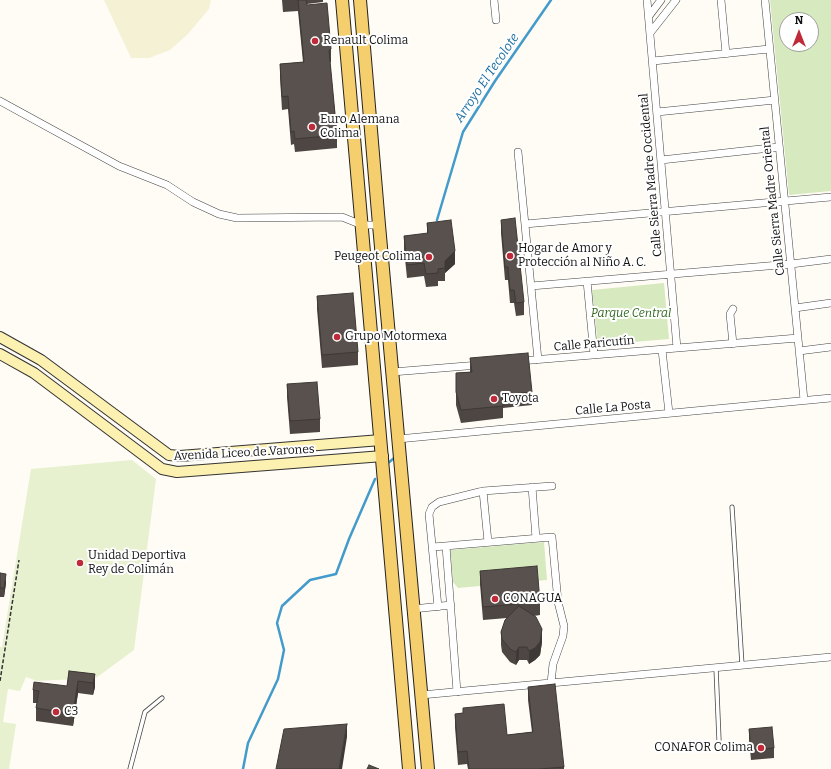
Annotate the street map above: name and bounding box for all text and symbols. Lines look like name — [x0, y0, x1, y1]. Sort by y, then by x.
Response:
north arrow — [779, 12, 819, 52]
text: N — [795, 14, 803, 27]
water label: Arroyo El Tecolote — [451, 31, 523, 125]
place label: Renault Colima — [323, 34, 408, 48]
marker: Renault Colima — [310, 36, 320, 46]
street label: Calle Sierra Madre Occidental — [637, 93, 665, 257]
place label: Euro Alemana Colima — [320, 113, 400, 141]
marker: Euro Alemana Colima — [307, 122, 317, 132]
street label: Calle Sierra Madre Oriental — [758, 126, 788, 276]
place label: Hogar de Amor y Protección al Niño A. C. — [518, 242, 646, 270]
place label: Peugeot Colima — [334, 250, 421, 264]
marker: Hogar de Amor y Protección al Niño A. C. — [505, 251, 515, 261]
marker: Peugeot Colima — [424, 252, 434, 262]
park label: Parque Central — [591, 307, 671, 321]
place label: Grupo Motormexa — [345, 330, 447, 344]
marker: Grupo Motormexa — [332, 332, 342, 342]
street label: Calle Paricutín — [553, 333, 635, 355]
place label: Toyota — [502, 392, 539, 406]
marker: Toyota — [489, 394, 499, 404]
street label: Calle La Posta — [575, 398, 651, 418]
street label: Avenida Liceo de Varones — [173, 442, 315, 464]
place label: Unidad Deportiva Rey de Colimán — [88, 549, 186, 577]
marker: Unidad Deportiva Rey de Colimán — [75, 558, 85, 568]
place label: CONAGUA — [503, 592, 562, 606]
marker: CONAGUA — [490, 594, 500, 604]
place label: C3 — [64, 705, 78, 719]
marker: C3 — [51, 707, 61, 717]
place label: CONAFOR Colima — [654, 741, 753, 755]
marker: CONAFOR Colima — [756, 743, 766, 753]

